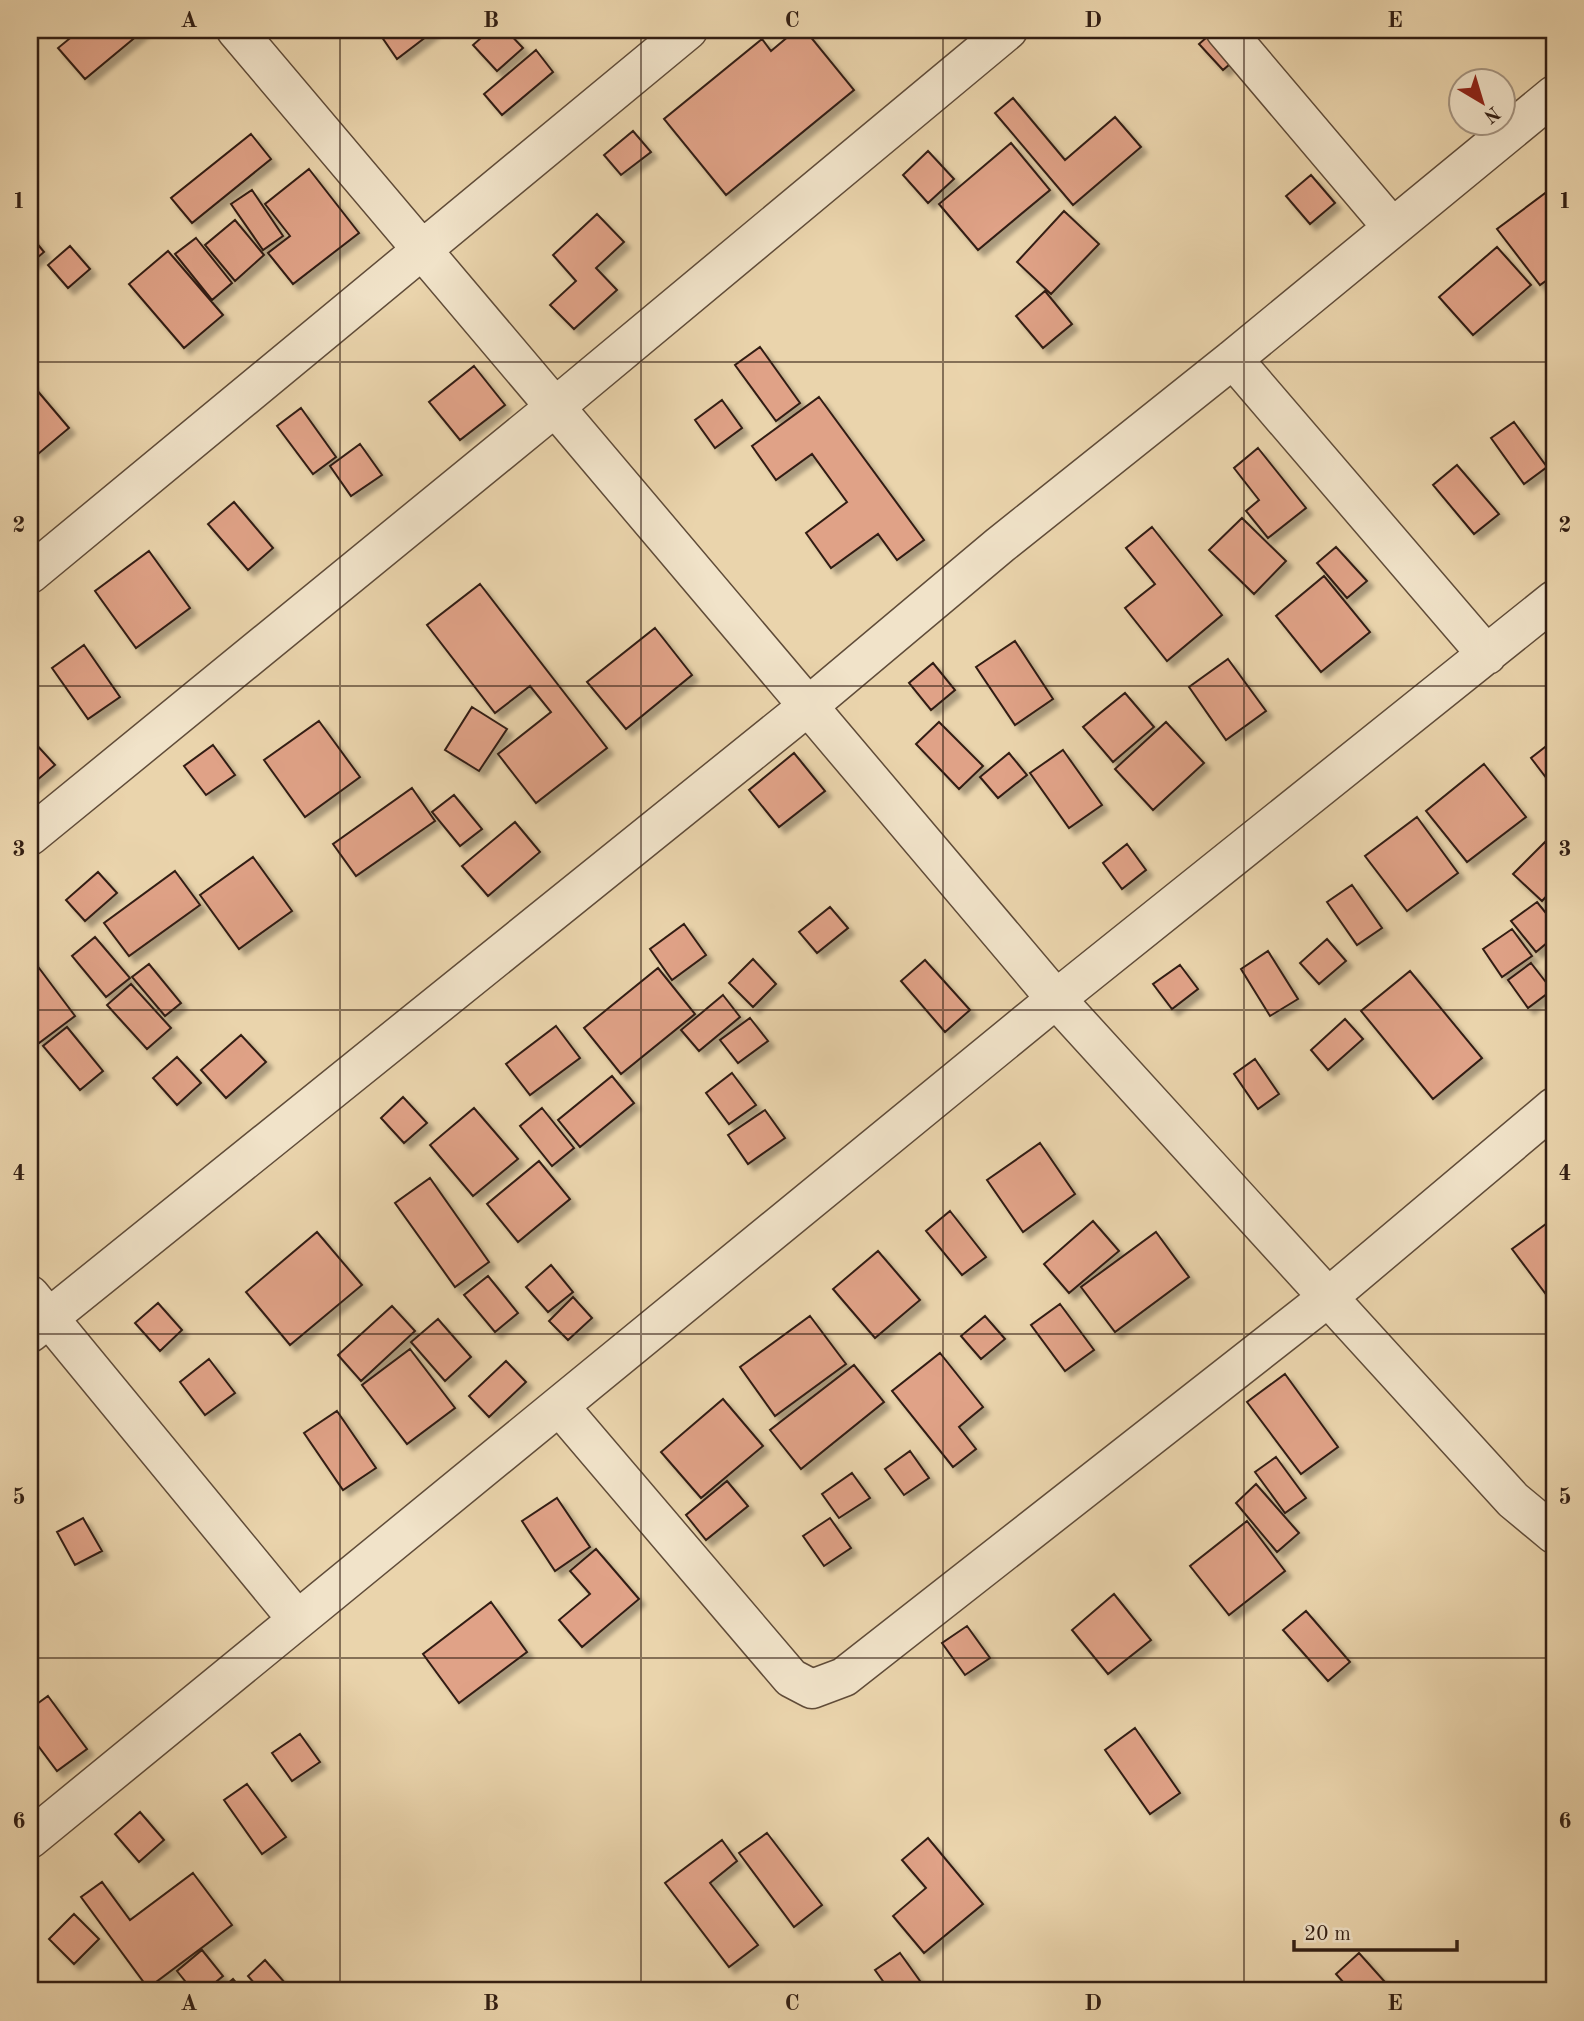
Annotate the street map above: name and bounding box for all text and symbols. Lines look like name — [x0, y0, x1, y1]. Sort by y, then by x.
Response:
text: A — [180, 9, 198, 32]
text: B — [483, 9, 499, 32]
text: C — [784, 9, 800, 32]
text: D — [1084, 9, 1102, 32]
text: E — [1387, 9, 1403, 32]
north arrow — [1448, 66, 1518, 136]
text: N — [1479, 101, 1503, 126]
text: 1 — [12, 190, 26, 213]
text: 1 — [1558, 190, 1572, 213]
text: 2 — [12, 514, 26, 537]
text: 2 — [1558, 514, 1572, 537]
text: 3 — [12, 838, 26, 861]
text: 3 — [1558, 838, 1572, 861]
text: 4 — [12, 1162, 26, 1185]
text: 4 — [1558, 1162, 1572, 1185]
text: 5 — [12, 1486, 26, 1509]
text: 5 — [1558, 1486, 1572, 1509]
text: 6 — [12, 1810, 26, 1833]
text: 6 — [1558, 1810, 1572, 1833]
scale bar — [1294, 1909, 1456, 1953]
text: 20 m — [1304, 1924, 1351, 1945]
text: A — [180, 1992, 198, 2015]
text: B — [483, 1992, 499, 2015]
text: C — [784, 1992, 800, 2015]
text: D — [1084, 1992, 1102, 2015]
text: E — [1387, 1992, 1403, 2015]

